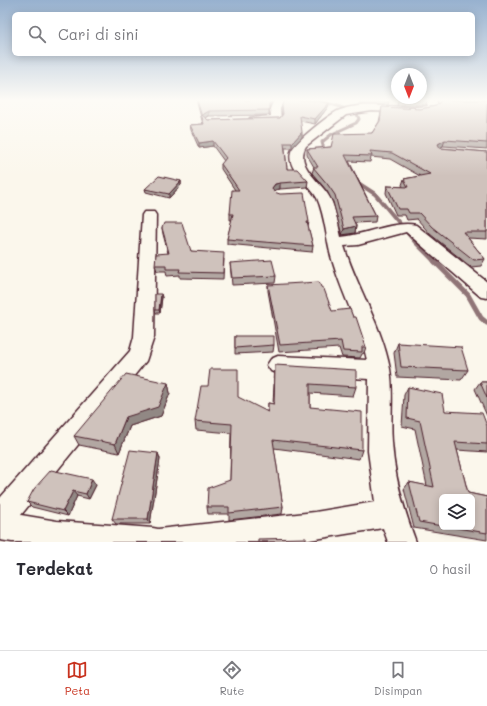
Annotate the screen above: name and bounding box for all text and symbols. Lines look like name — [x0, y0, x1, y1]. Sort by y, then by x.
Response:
search box — [12, 12, 475, 56]
icon: search — [26, 23, 48, 45]
text: Cari di sini — [58, 24, 139, 44]
north arrow — [391, 68, 427, 104]
map controls — [439, 494, 475, 530]
button: layers — [439, 494, 475, 530]
text: Terdekat — [16, 557, 93, 579]
text: 0 hasil — [430, 560, 471, 577]
tab: Peta — [65, 659, 90, 698]
tab: Rute — [220, 659, 244, 698]
tab: Disimpan — [374, 659, 422, 698]

